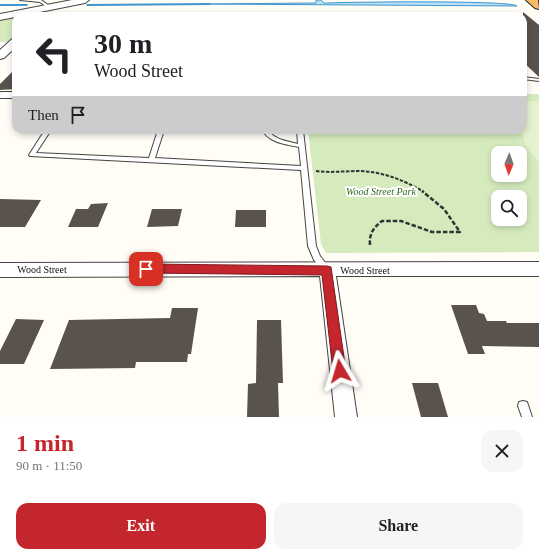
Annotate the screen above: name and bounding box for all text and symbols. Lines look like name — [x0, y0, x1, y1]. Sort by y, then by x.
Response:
icon: left — [28, 28, 80, 80]
text: 30 m — [94, 28, 152, 59]
text: Wood Street — [94, 61, 183, 81]
icon: arrive — [67, 104, 89, 126]
text: Then — [28, 107, 59, 123]
north arrow — [491, 146, 527, 182]
map controls — [491, 146, 527, 226]
park label: Wood Street Park — [346, 186, 416, 197]
button: search — [491, 190, 527, 226]
pin — [129, 252, 163, 286]
icon: arrive — [135, 258, 157, 280]
street label: Wood Street — [17, 264, 67, 275]
street label: Wood Street — [340, 265, 390, 276]
position arrow — [319, 350, 361, 392]
text: 1 min — [16, 430, 74, 456]
button: close — [481, 430, 523, 472]
text: 90 m · 11:50 — [16, 458, 82, 473]
button: Exit — [16, 503, 266, 549]
button: Share — [274, 503, 523, 549]

